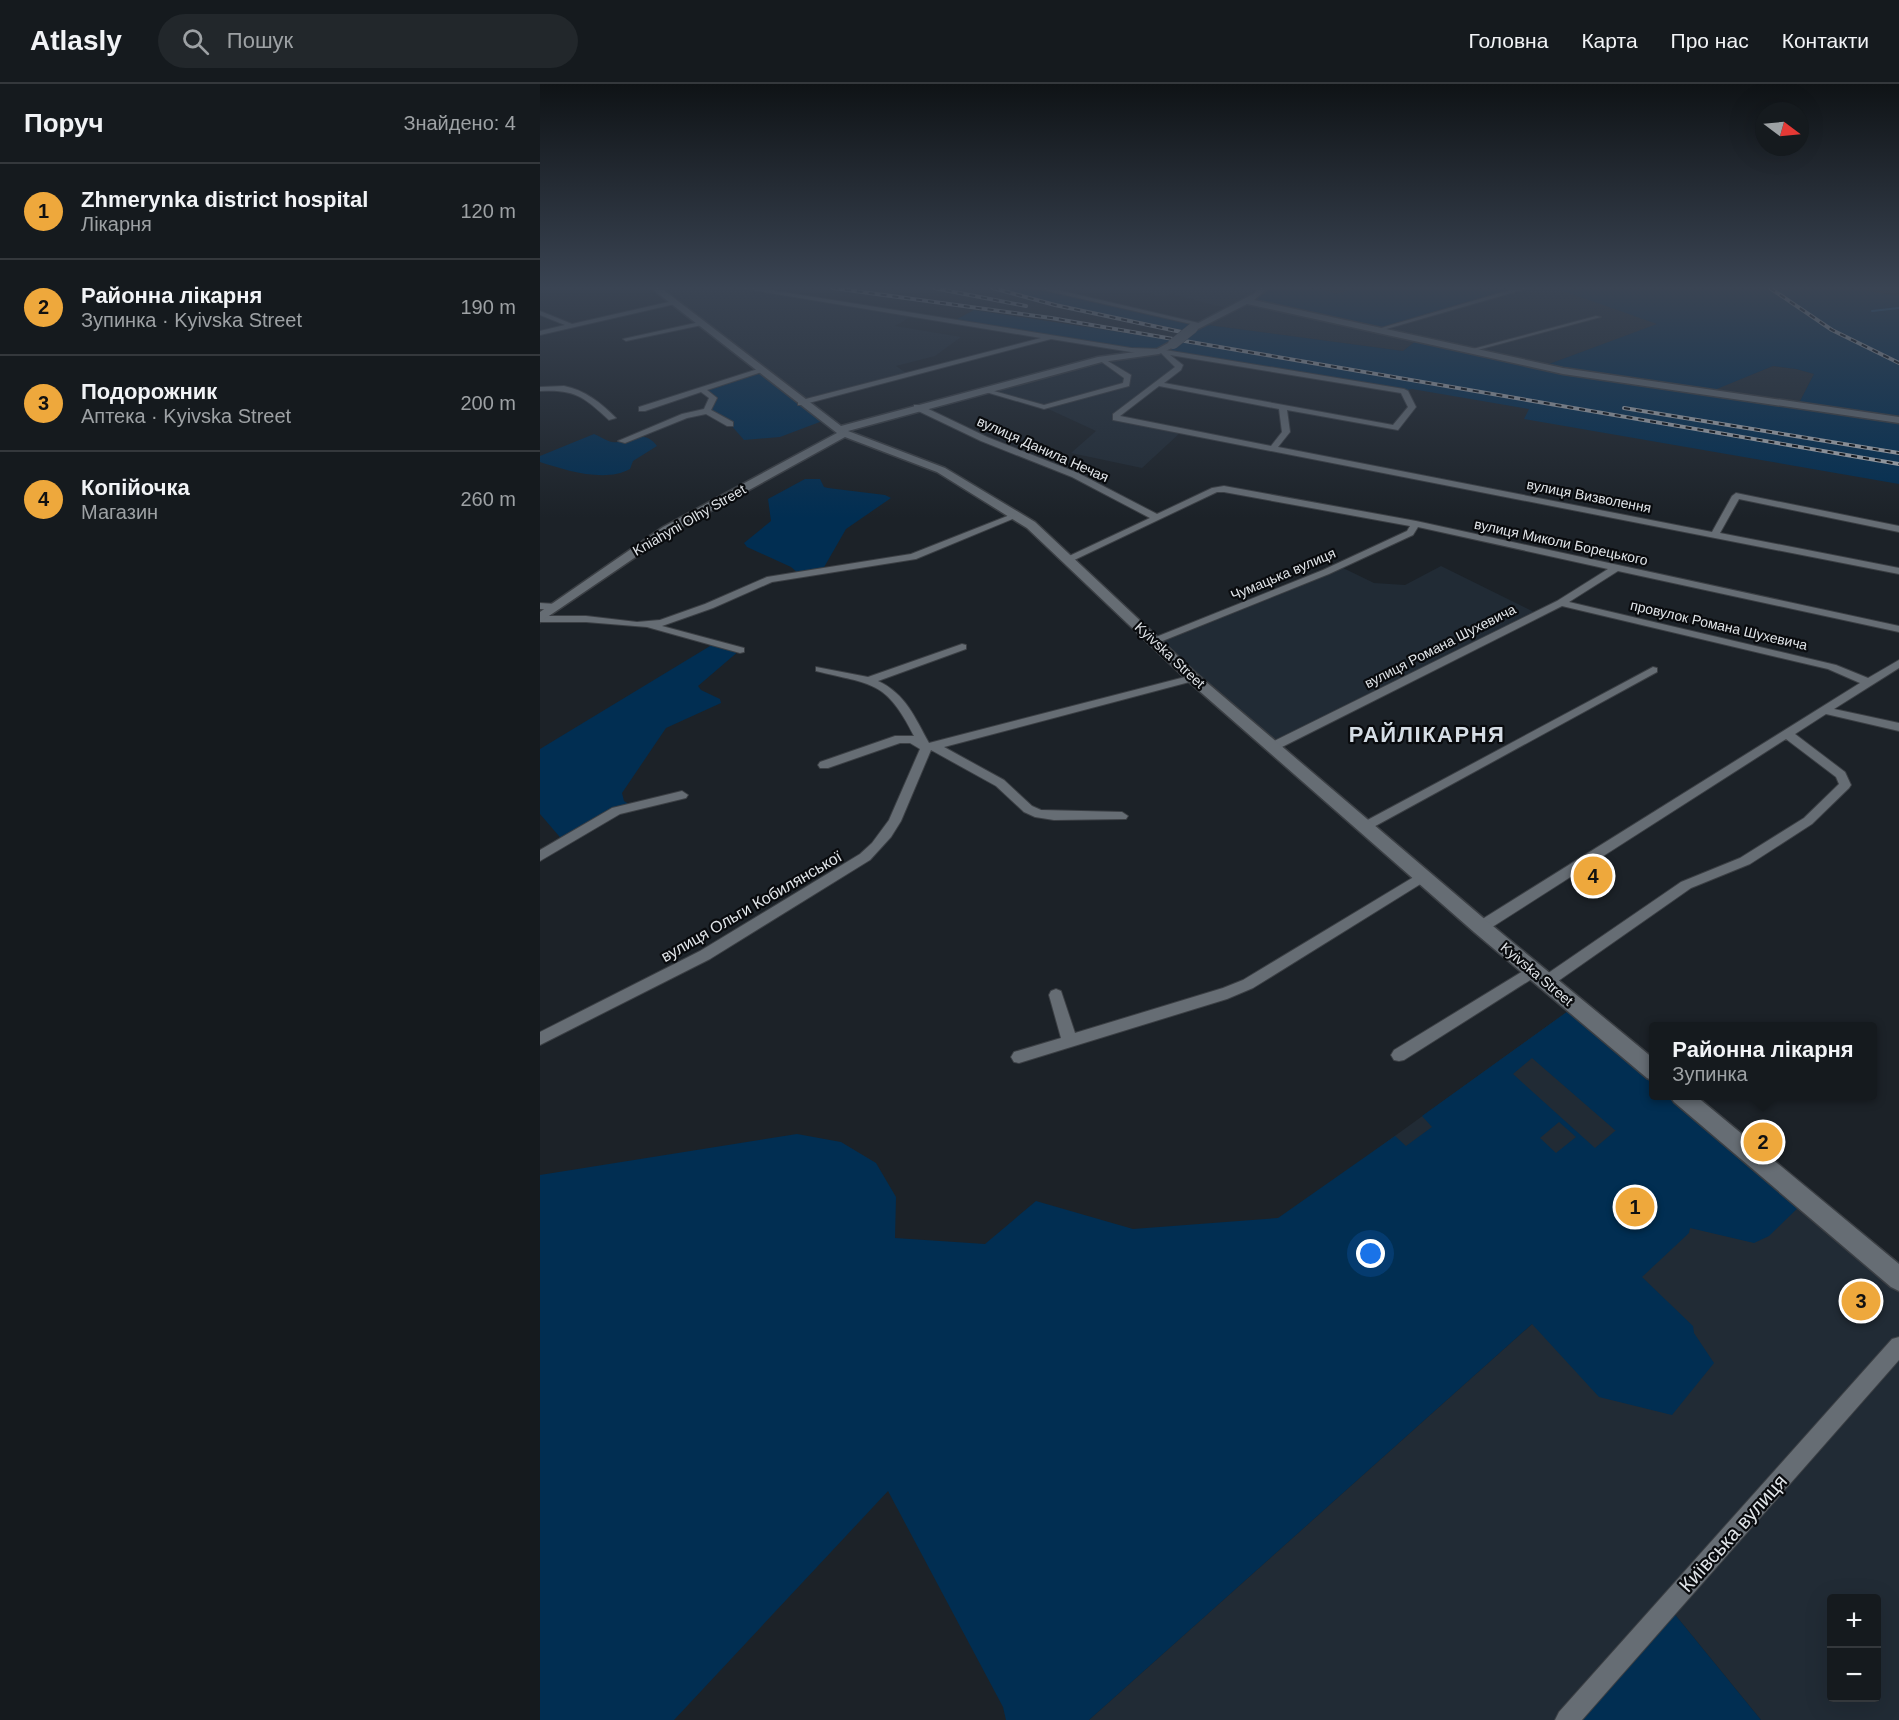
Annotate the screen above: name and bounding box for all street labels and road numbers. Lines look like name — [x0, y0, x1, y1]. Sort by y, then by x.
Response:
street label: вулиця Данила Нечая — [975, 413, 1111, 485]
street label: вулиця Визволення — [1525, 476, 1653, 516]
street label: Kniahyni Olhy Street — [630, 481, 748, 559]
street label: вулиця Миколи Борецького — [1473, 516, 1649, 568]
street label: Чумацька вулиця — [1228, 545, 1338, 603]
street label: провулок Романа Шухевича — [1629, 597, 1809, 653]
street label: вулиця Романа Шухевича — [1362, 601, 1518, 691]
street label: Kyivska Street — [1132, 619, 1208, 691]
street label: вулиця Ольги Кобилянської — [658, 847, 845, 965]
street label: Kyivska Street — [1498, 939, 1576, 1009]
street label: Київська вулиця — [1675, 1470, 1791, 1596]

